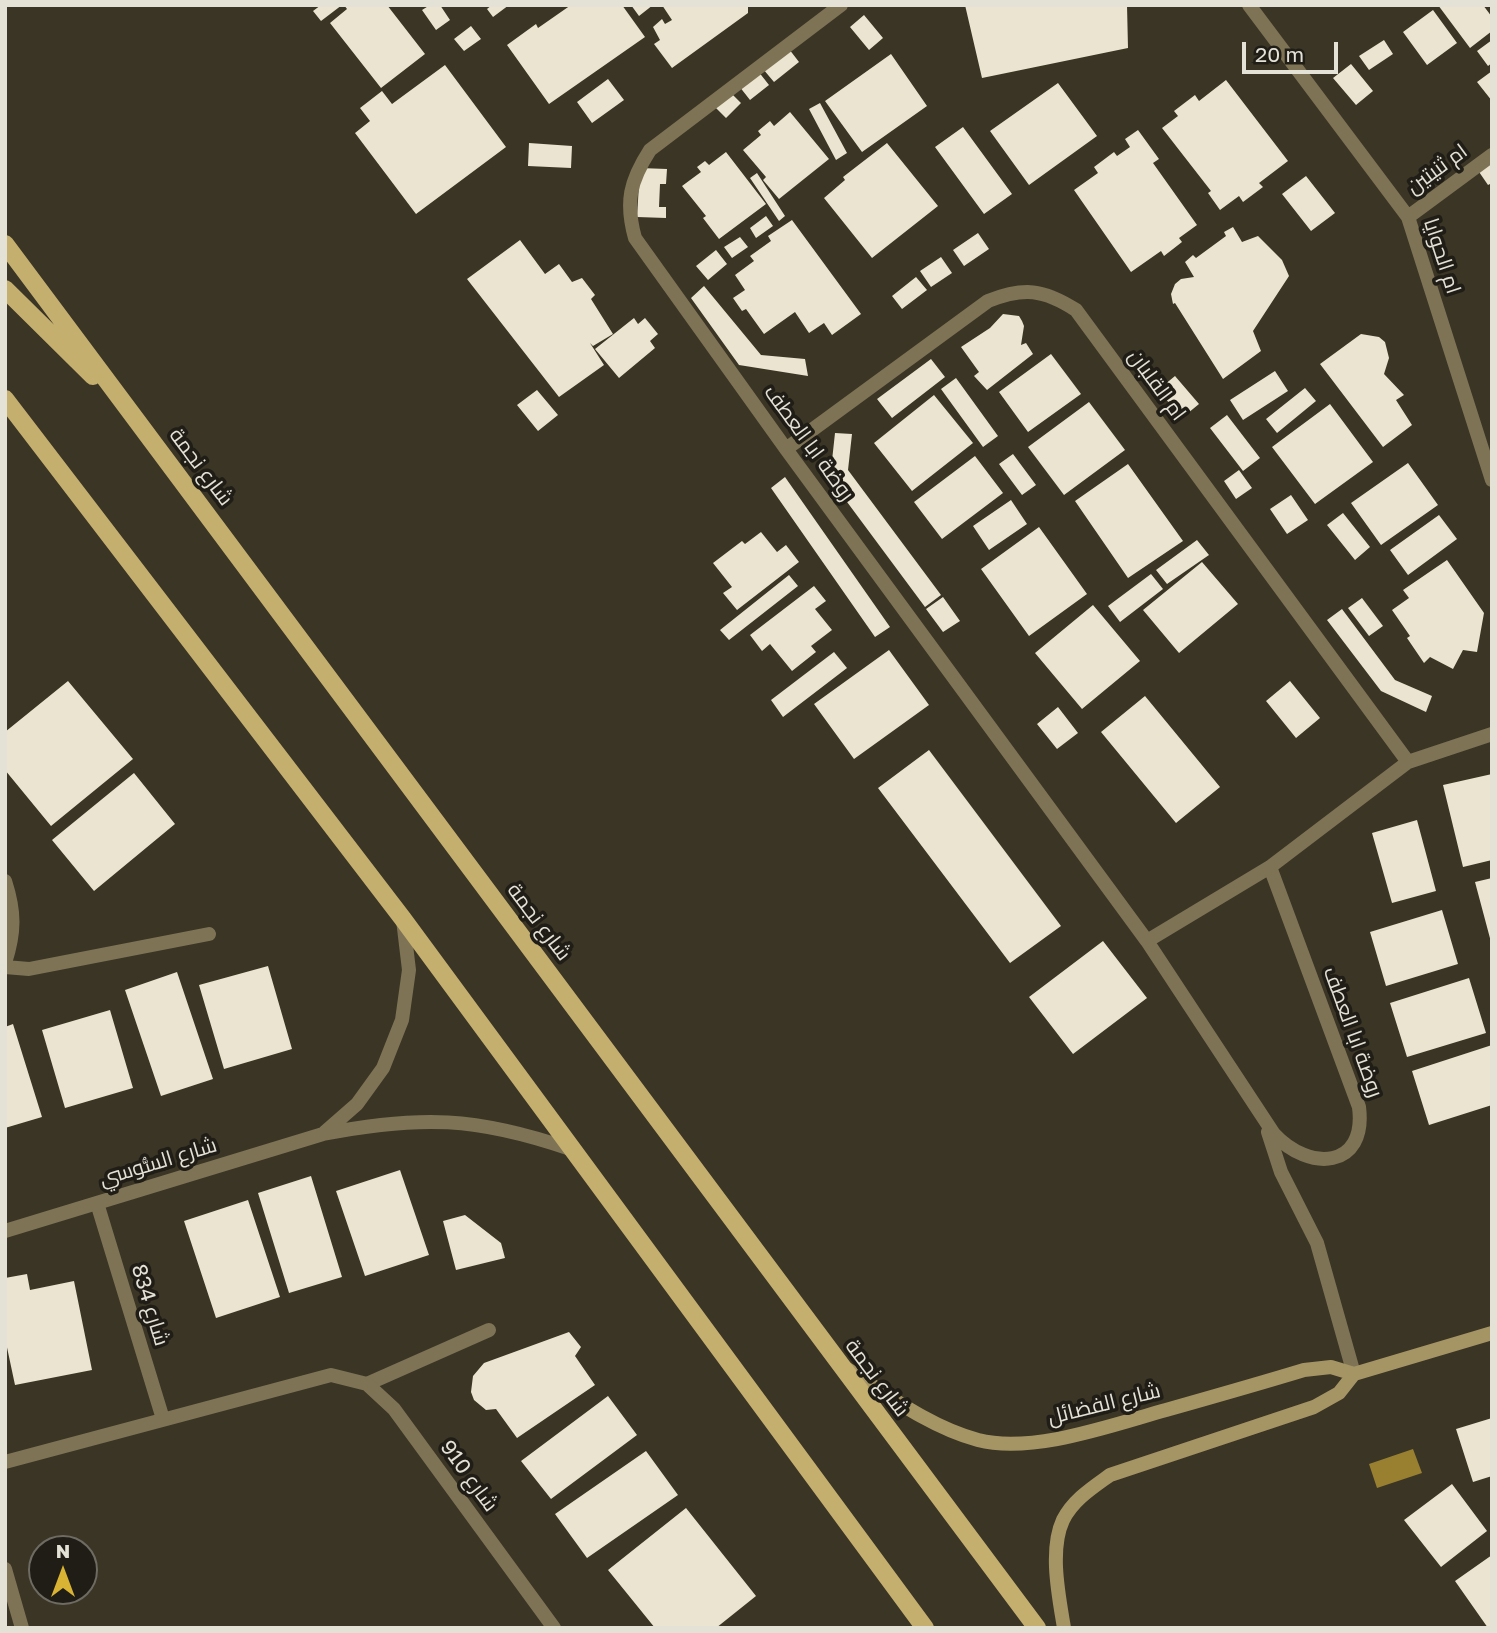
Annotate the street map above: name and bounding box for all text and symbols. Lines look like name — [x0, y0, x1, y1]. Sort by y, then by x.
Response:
scale bar — [1245, 28, 1341, 72]
text: 20 m — [1255, 41, 1304, 67]
street label: ام ثنيتين — [1402, 139, 1472, 199]
street label: ام الحوايا — [1418, 215, 1466, 297]
street label: ام القلبان — [1123, 345, 1191, 425]
street label: روضة ابا العطف — [759, 380, 859, 506]
street label: شارع نجمة — [164, 423, 238, 511]
street label: شارع نجمة — [502, 878, 576, 966]
street label: روضة ابا العطف — [1318, 963, 1388, 1101]
street label: شارع السُّوسي — [96, 1132, 220, 1192]
street label: شارع 834 — [126, 1261, 174, 1349]
street label: شارع نجمة — [840, 1334, 914, 1422]
street label: شارع الفضائل — [1045, 1378, 1163, 1430]
street label: شارع 910 — [435, 1435, 503, 1517]
north arrow — [28, 1535, 98, 1605]
text: N — [56, 1539, 70, 1562]

